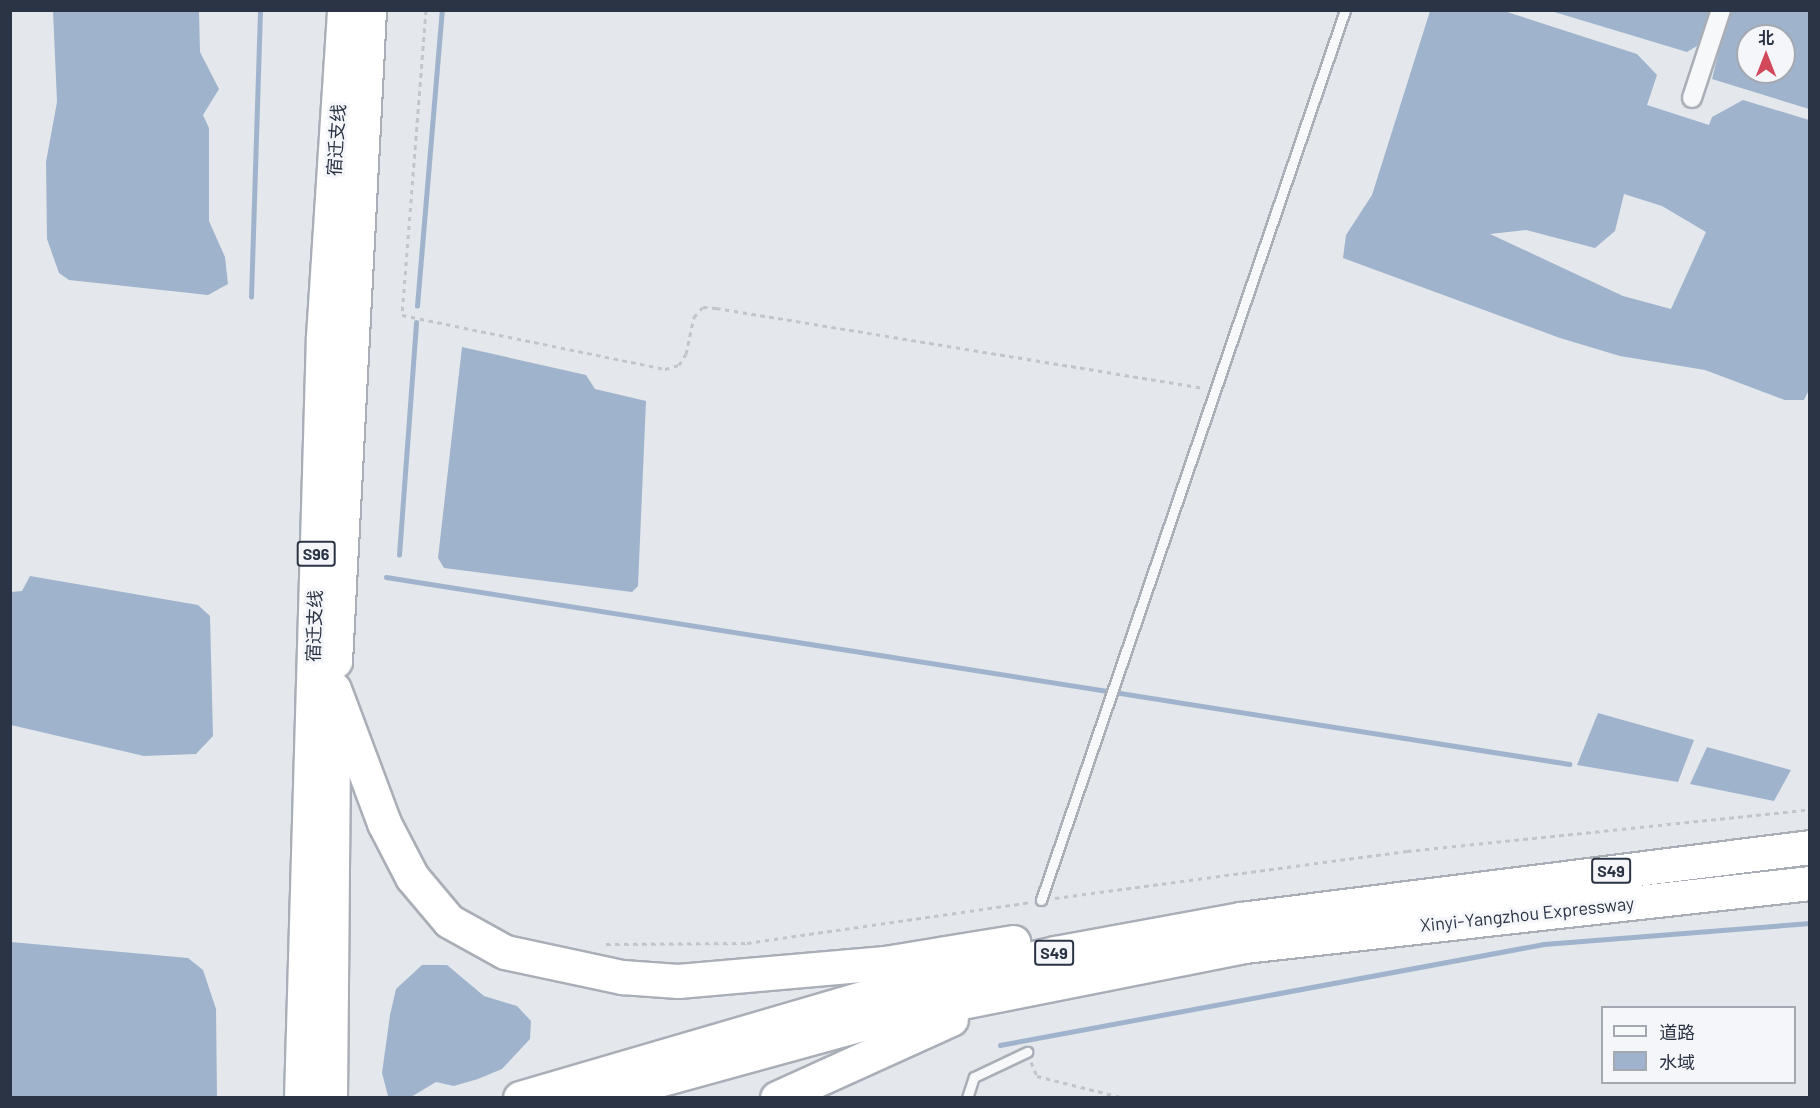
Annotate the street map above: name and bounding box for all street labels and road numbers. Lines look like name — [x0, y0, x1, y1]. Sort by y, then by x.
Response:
street label: 宿迁支线 — [323, 103, 349, 177]
road number: S96 — [296, 541, 336, 567]
street label: 宿迁支线 — [302, 590, 326, 662]
road number: S49 — [1590, 858, 1632, 884]
street label: Xinyi-Yangzhou Expressway — [1419, 892, 1635, 936]
road number: S49 — [1033, 940, 1075, 966]

